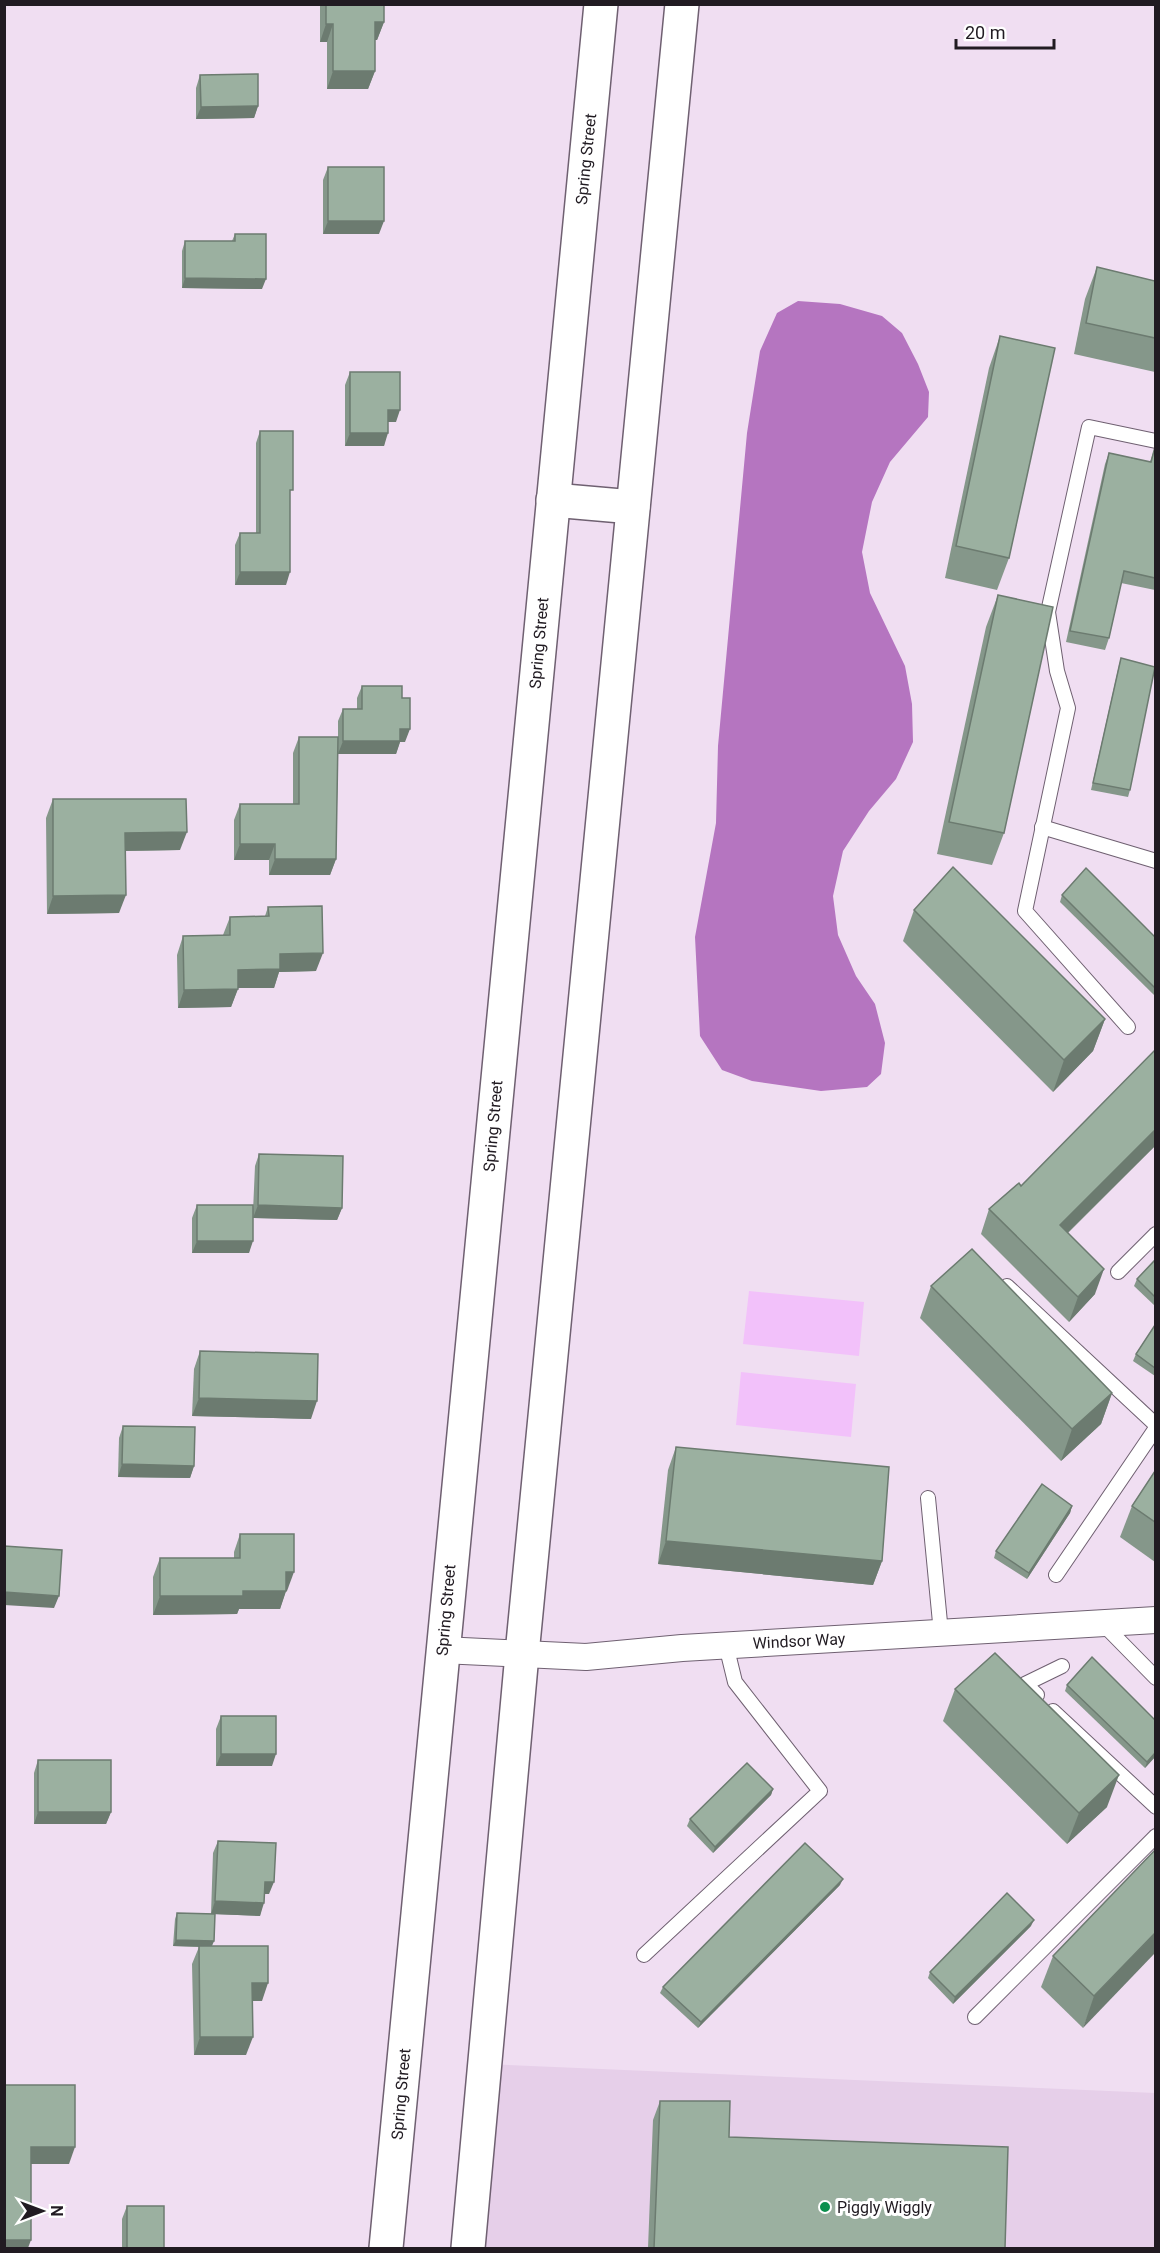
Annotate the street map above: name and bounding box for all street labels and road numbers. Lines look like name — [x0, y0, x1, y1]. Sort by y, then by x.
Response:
street label: Spring Street — [572, 112, 600, 206]
street label: Spring Street — [526, 596, 552, 690]
street label: Spring Street — [480, 1079, 506, 1173]
street label: Spring Street — [433, 1563, 459, 1657]
street label: Windsor Way — [752, 1629, 846, 1653]
street label: Spring Street — [388, 2047, 414, 2141]

